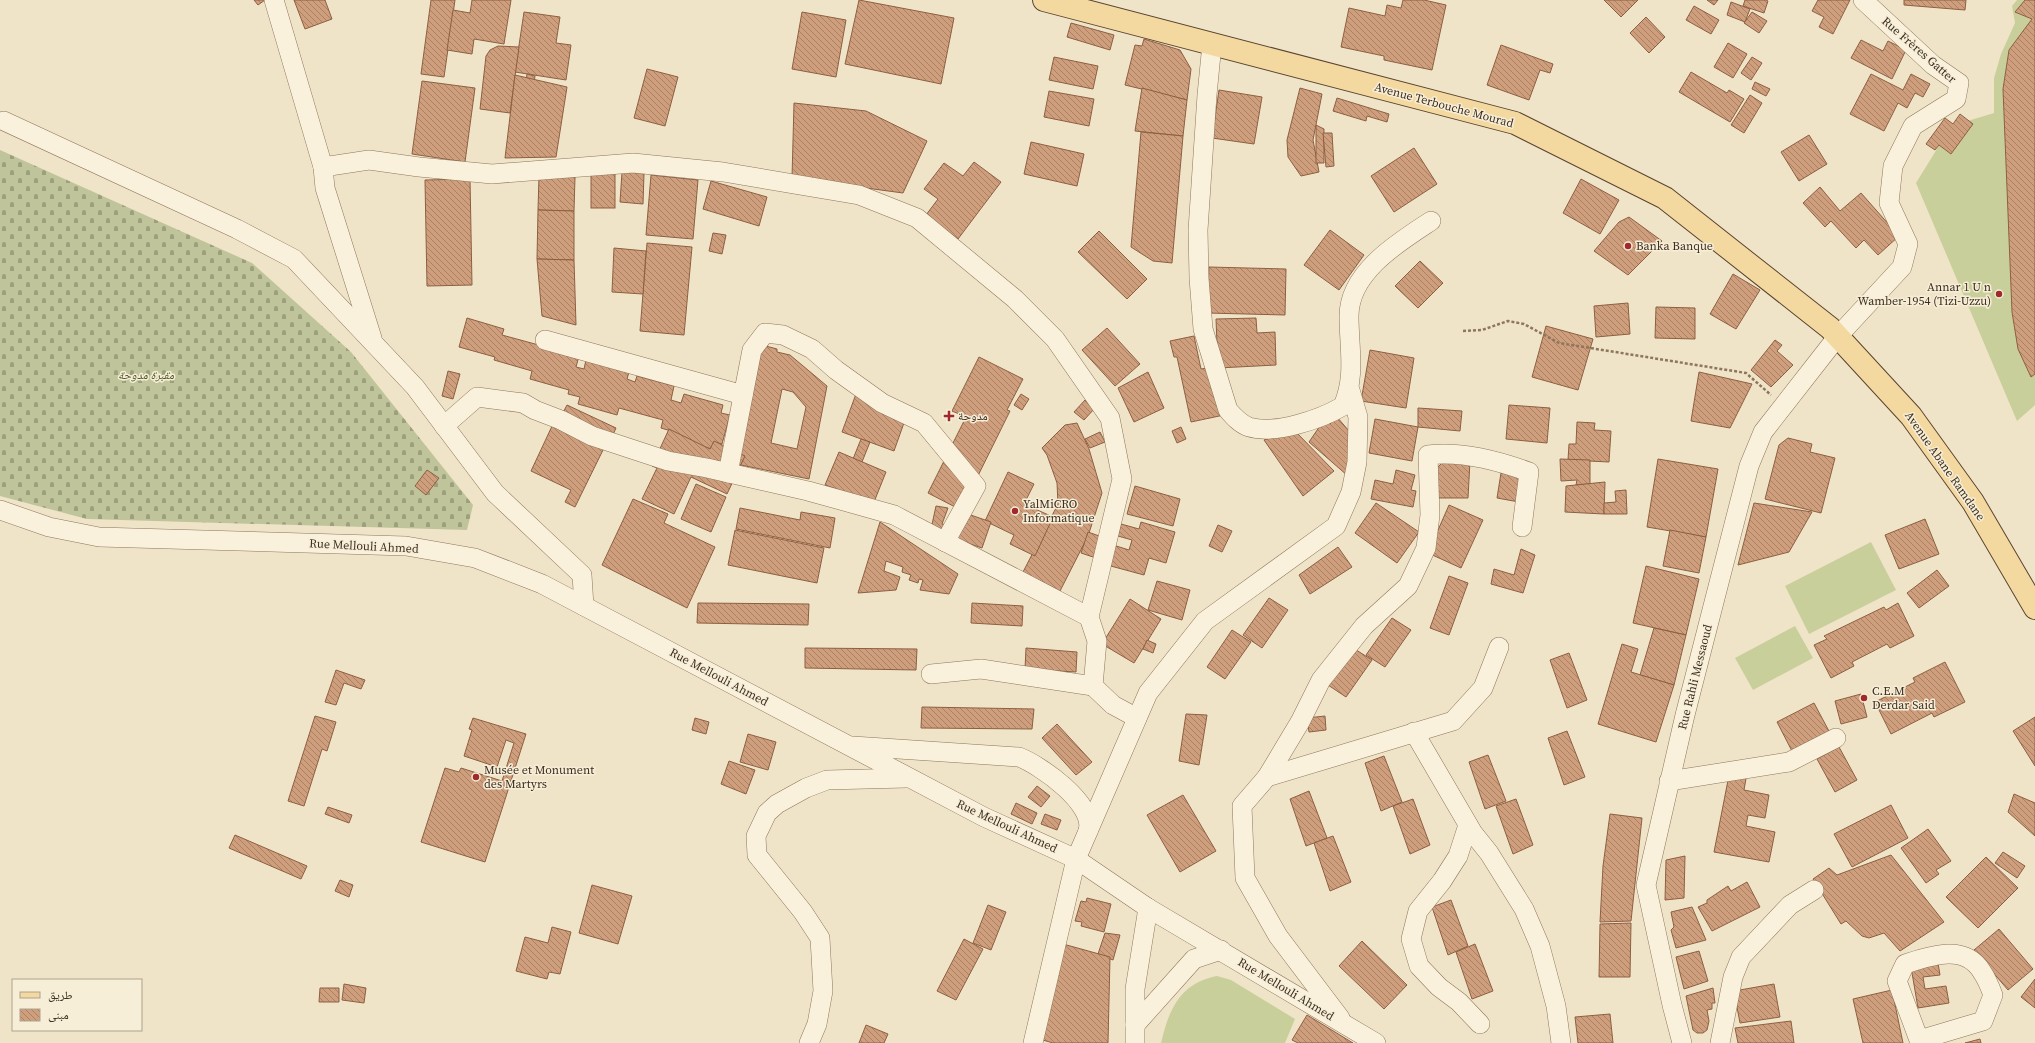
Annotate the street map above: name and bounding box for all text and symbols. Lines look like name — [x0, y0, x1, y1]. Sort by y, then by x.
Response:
street label: Rue Frères Gatter — [1878, 13, 1960, 87]
street label: Avenue Terbouche Mourad — [1373, 79, 1516, 131]
place label: Banka Banque — [1636, 238, 1713, 254]
marker: Banka Banque — [1623, 241, 1633, 251]
place label: Annar 1 U n Wamber-1954 (Tizi-Uzzu) — [1857, 279, 1991, 309]
marker: Annar 1 U n Wamber-1954 (Tizi-Uzzu) — [1994, 289, 2004, 299]
park label: مقبرة مدوحة — [118, 367, 175, 383]
place label: مدوحة — [958, 408, 988, 424]
street label: Avenue Abane Ramdane — [1901, 408, 1989, 524]
marker: مدوحة — [943, 410, 955, 422]
place label: YalMiCRO Informatique — [1023, 496, 1095, 526]
marker: YalMiCRO Informatique — [1010, 506, 1020, 516]
street label: Rue Mellouli Ahmed — [309, 535, 419, 557]
street label: Rue Rahli Messaoud — [1674, 623, 1716, 731]
street label: Rue Mellouli Ahmed — [667, 644, 771, 710]
place label: C.E.M Derdar Said — [1872, 683, 1935, 713]
marker: C.E.M Derdar Said — [1859, 693, 1869, 703]
place label: Musée et Monument des Martyrs — [484, 762, 594, 792]
marker: Musée et Monument des Martyrs — [471, 772, 481, 782]
street label: Rue Mellouli Ahmed — [954, 796, 1060, 856]
street label: Rue Mellouli Ahmed — [1235, 954, 1337, 1024]
legend — [12, 979, 142, 1031]
text: طريق — [48, 987, 73, 1003]
text: مبنى — [48, 1007, 69, 1023]

